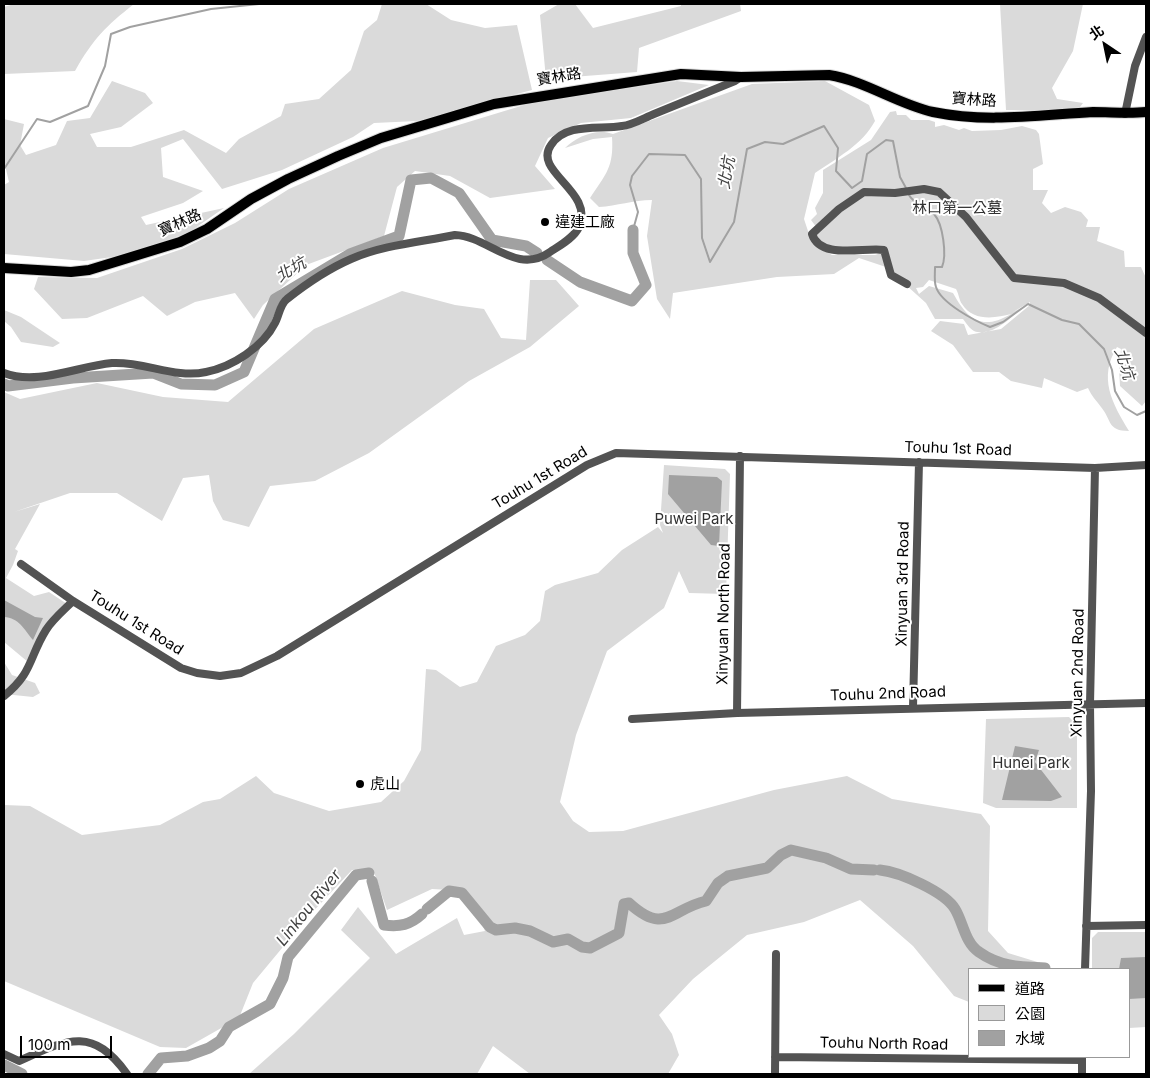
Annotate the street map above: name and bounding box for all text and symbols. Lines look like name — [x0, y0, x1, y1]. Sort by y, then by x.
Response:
north arrow — [1080, 20, 1130, 70]
text: 北 — [1086, 21, 1107, 43]
street label: 寶林路 — [535, 65, 583, 89]
street label: 寶林路 — [951, 89, 997, 111]
water label: 北坑 — [715, 156, 739, 190]
park label: 林口第一公墓 — [912, 199, 1002, 217]
street label: 寶林路 — [156, 206, 204, 240]
place label: 違建工廠 — [555, 213, 615, 231]
marker: 違建工廠 — [539, 216, 551, 228]
water label: 北坑 — [272, 254, 310, 286]
water label: 北坑 — [1110, 346, 1138, 382]
street label: Touhu 1st Road — [904, 438, 1012, 460]
street label: Touhu 1st Road — [489, 443, 591, 513]
park label: Puwei Park — [654, 510, 734, 528]
street label: Xinyuan 3rd Road — [893, 521, 913, 647]
street label: Xinyuan North Road — [714, 543, 734, 685]
street label: Touhu 1st Road — [86, 587, 186, 659]
street label: Xinyuan 2nd Road — [1068, 608, 1088, 738]
street label: Touhu 2nd Road — [830, 683, 946, 705]
park label: Hunei Park — [992, 754, 1070, 772]
place label: 虎山 — [370, 775, 400, 793]
marker: 虎山 — [354, 778, 366, 790]
water label: Linkou River — [272, 866, 346, 950]
legend — [968, 968, 1130, 1058]
text: 道路 — [1015, 979, 1045, 998]
text: 公園 — [1015, 1004, 1045, 1023]
scale bar — [22, 1026, 115, 1058]
text: 水域 — [1015, 1029, 1045, 1048]
street label: Touhu North Road — [820, 1034, 948, 1054]
text: 100 m — [28, 1035, 70, 1054]

